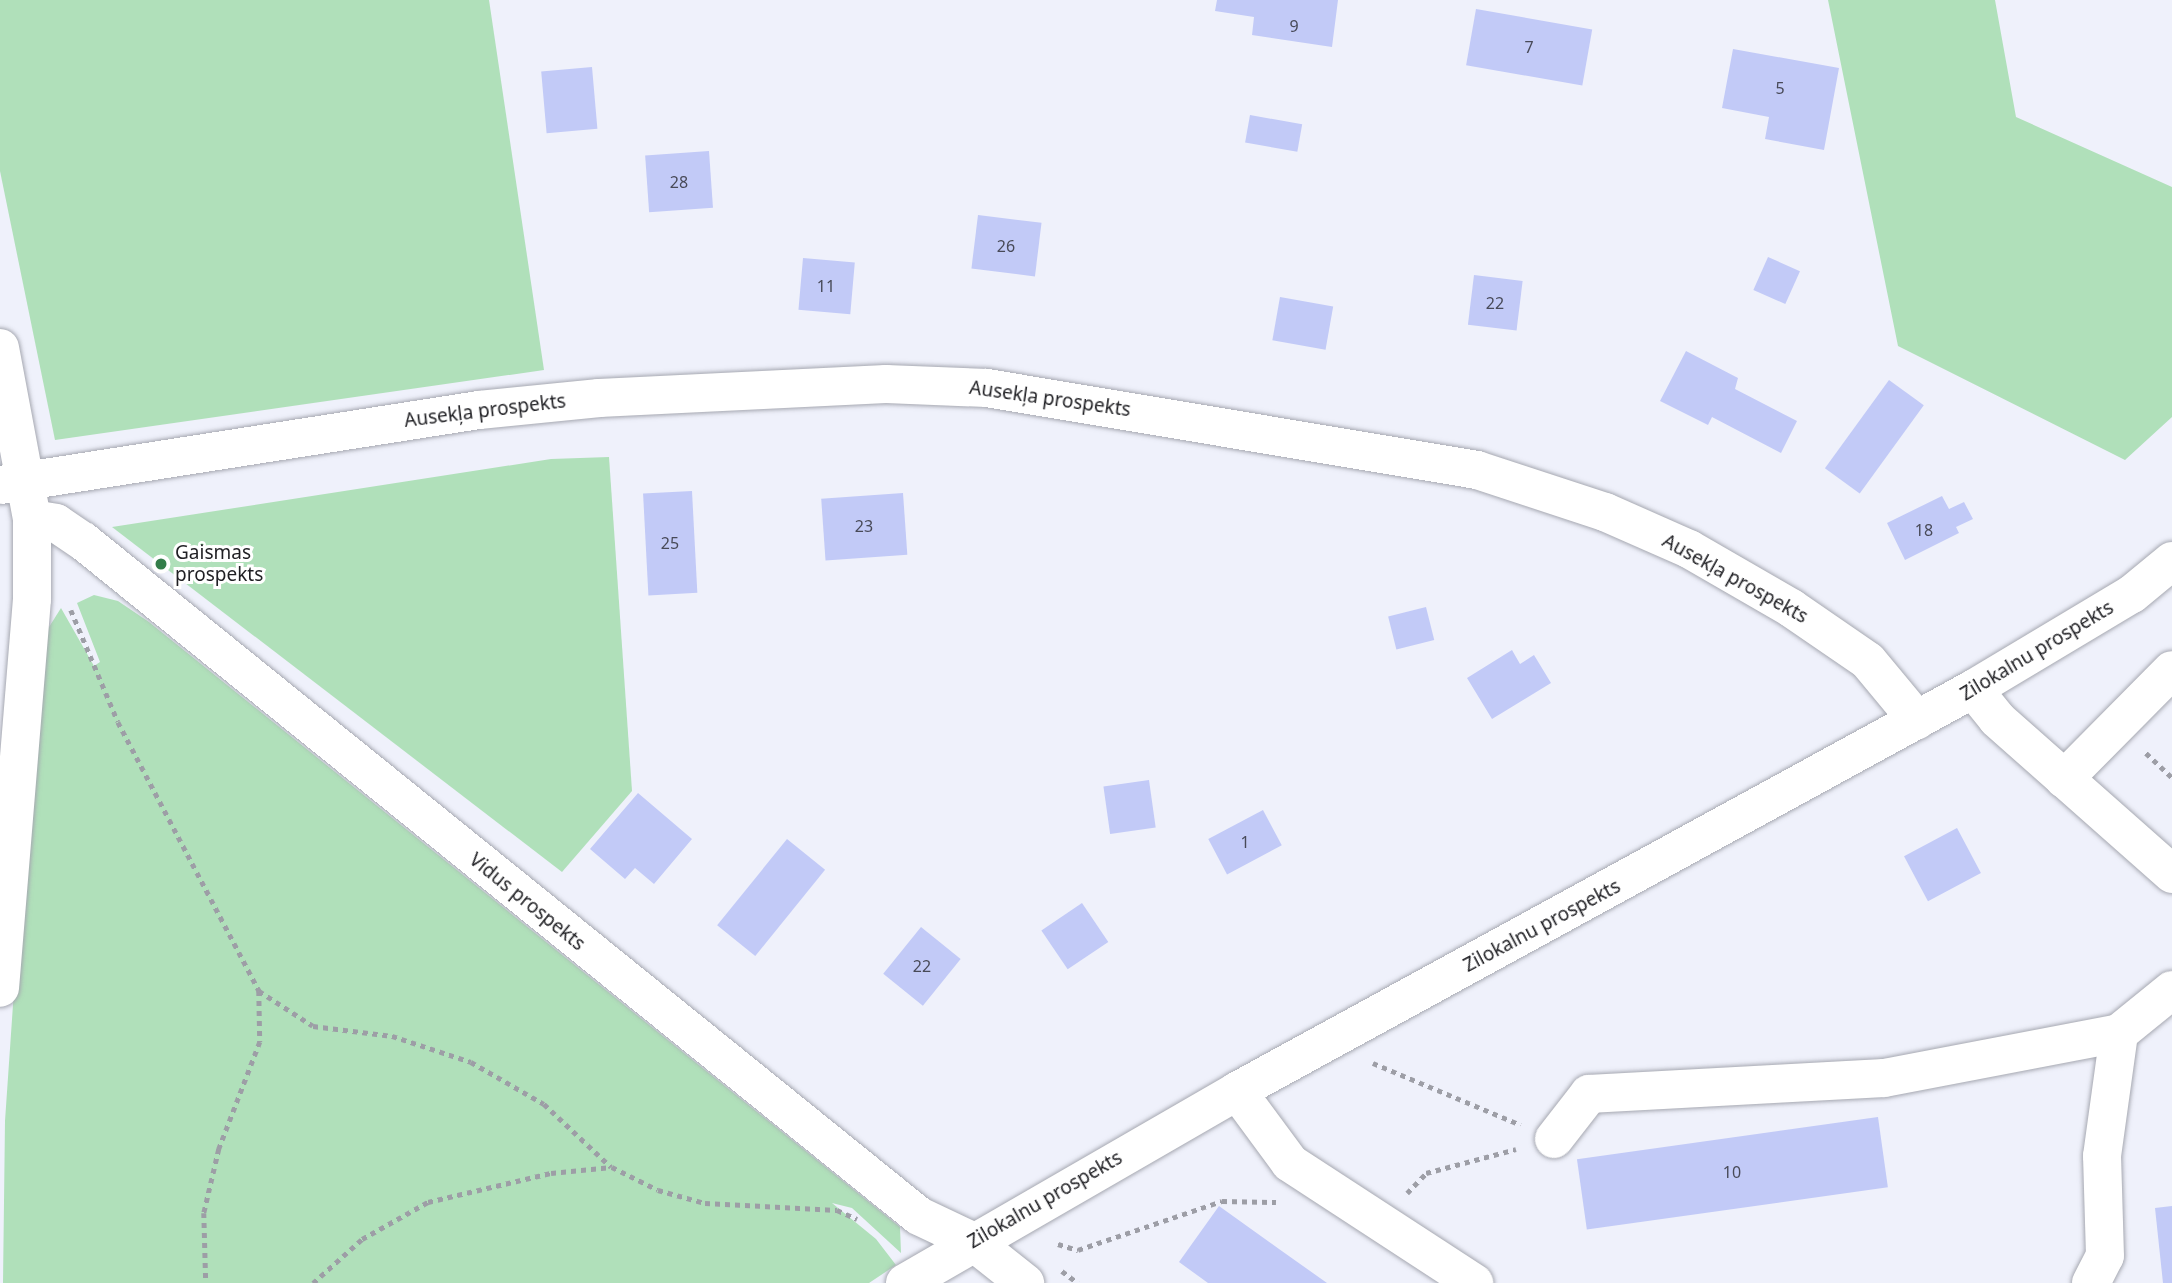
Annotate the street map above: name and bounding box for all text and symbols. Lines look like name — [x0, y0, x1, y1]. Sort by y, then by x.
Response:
house number: 9 — [1289, 16, 1299, 36]
house number: 7 — [1524, 37, 1534, 57]
house number: 5 — [1775, 78, 1785, 98]
house number: 28 — [670, 172, 688, 192]
house number: 26 — [997, 236, 1015, 256]
house number: 11 — [817, 276, 835, 296]
house number: 22 — [1486, 293, 1504, 313]
street label: Ausekļa prospekts — [968, 376, 1132, 422]
street label: Ausekļa prospekts — [403, 390, 567, 432]
house number: 23 — [855, 516, 873, 536]
house number: 18 — [1915, 520, 1933, 540]
street label: Ausekļa prospekts — [1658, 530, 1812, 628]
house number: 25 — [661, 533, 679, 553]
place label: Gaismas prospekts — [175, 542, 263, 586]
marker: Gaismas prospekts — [153, 556, 169, 572]
street label: Zilokalnu prospekts — [1956, 596, 2118, 706]
house number: 1 — [1240, 832, 1250, 852]
street label: Vidus prospekts — [465, 848, 589, 956]
street label: Zilokalnu prospekts — [1460, 875, 1624, 977]
house number: 22 — [913, 956, 931, 976]
street label: Zilokalnu prospekts — [964, 1146, 1126, 1254]
house number: 10 — [1723, 1162, 1741, 1182]

